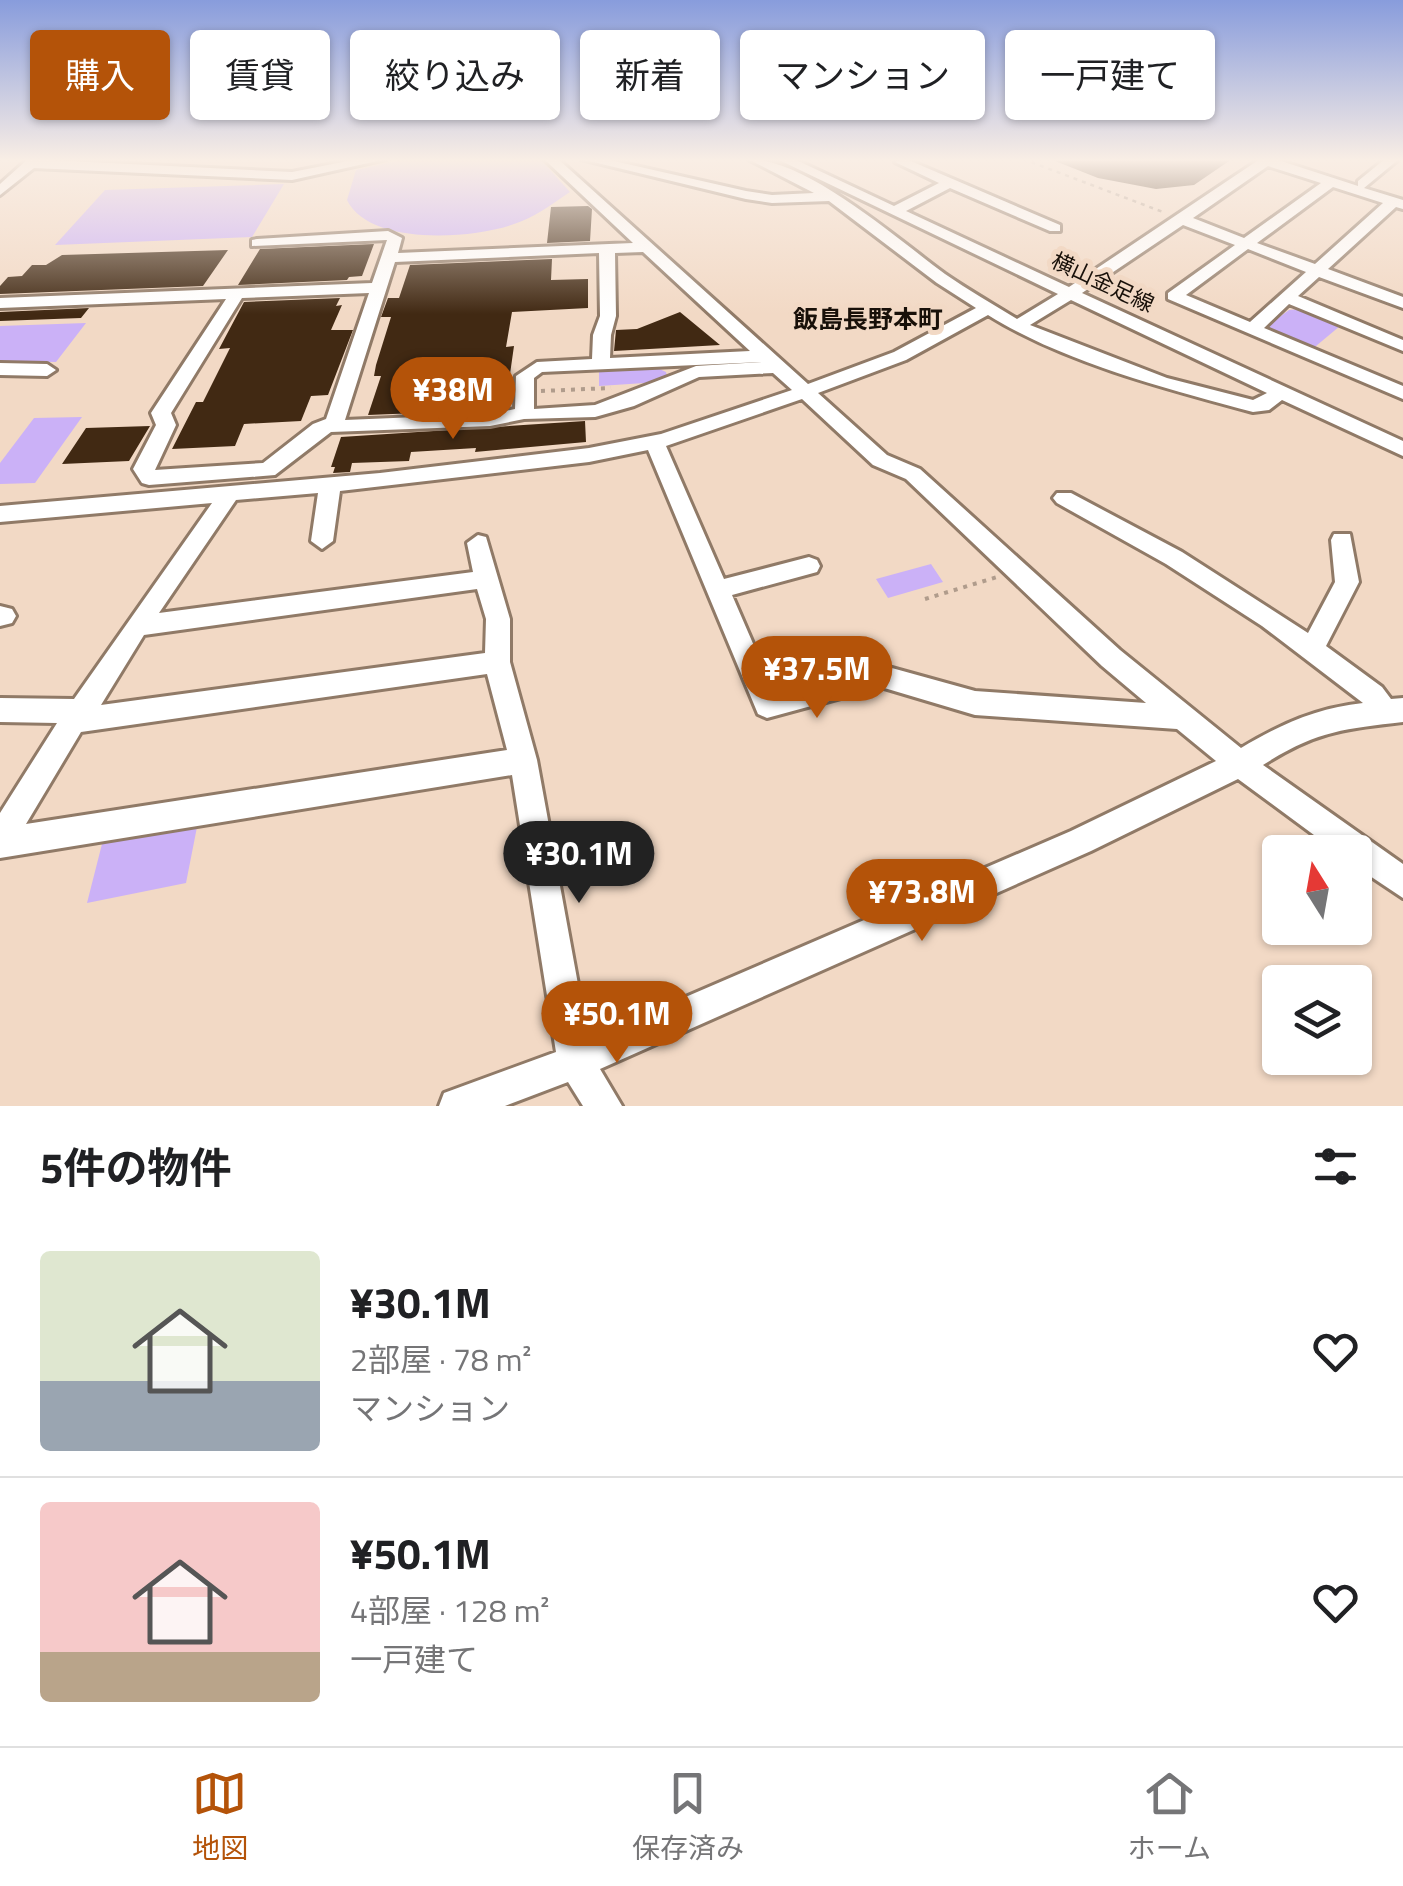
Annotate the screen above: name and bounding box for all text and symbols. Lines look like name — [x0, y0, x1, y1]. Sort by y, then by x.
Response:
chip: 購入 — [30, 30, 170, 120]
chip: 賃貸 — [190, 30, 330, 120]
chip: 絞り込み — [350, 30, 560, 120]
chip: 新着 — [580, 30, 720, 120]
chip: マンション — [740, 30, 985, 120]
chip: 一戸建て — [1005, 30, 1215, 120]
street label: 横山金足線 — [1046, 243, 1160, 321]
district label: 飯島長野本町 — [793, 300, 943, 338]
pin: ¥38M — [394, 357, 512, 442]
text: ¥38M — [412, 365, 494, 413]
pin: ¥37.5M — [736, 636, 898, 721]
text: ¥37.5M — [763, 644, 871, 692]
pin: ¥30.1M — [498, 821, 660, 906]
text: ¥30.1M — [525, 829, 633, 877]
north arrow — [1262, 835, 1372, 945]
map controls — [1262, 835, 1372, 1075]
pin: ¥73.8M — [841, 859, 1003, 944]
text: ¥73.8M — [868, 867, 976, 915]
button: layers — [1262, 965, 1372, 1075]
pin: ¥50.1M — [536, 981, 698, 1066]
text: ¥50.1M — [563, 989, 671, 1037]
text: 5件の物件 — [40, 1135, 232, 1199]
icon: filters — [1308, 1139, 1363, 1194]
text: ¥30.1M — [350, 1270, 491, 1334]
icon: home — [120, 1291, 240, 1411]
icon: heart — [1308, 1324, 1363, 1379]
text: 2部屋 · 78 m² — [350, 1335, 532, 1383]
text: マンション — [350, 1384, 510, 1432]
text: ¥50.1M — [350, 1521, 491, 1585]
icon: home — [120, 1542, 240, 1662]
icon: heart — [1308, 1575, 1363, 1630]
text: 4部屋 · 128 m² — [350, 1586, 549, 1634]
text: 一戸建て — [350, 1635, 478, 1683]
tab: 地図 — [192, 1766, 248, 1869]
tab: 保存済み — [632, 1766, 744, 1869]
tab: ホーム — [1128, 1766, 1211, 1869]

